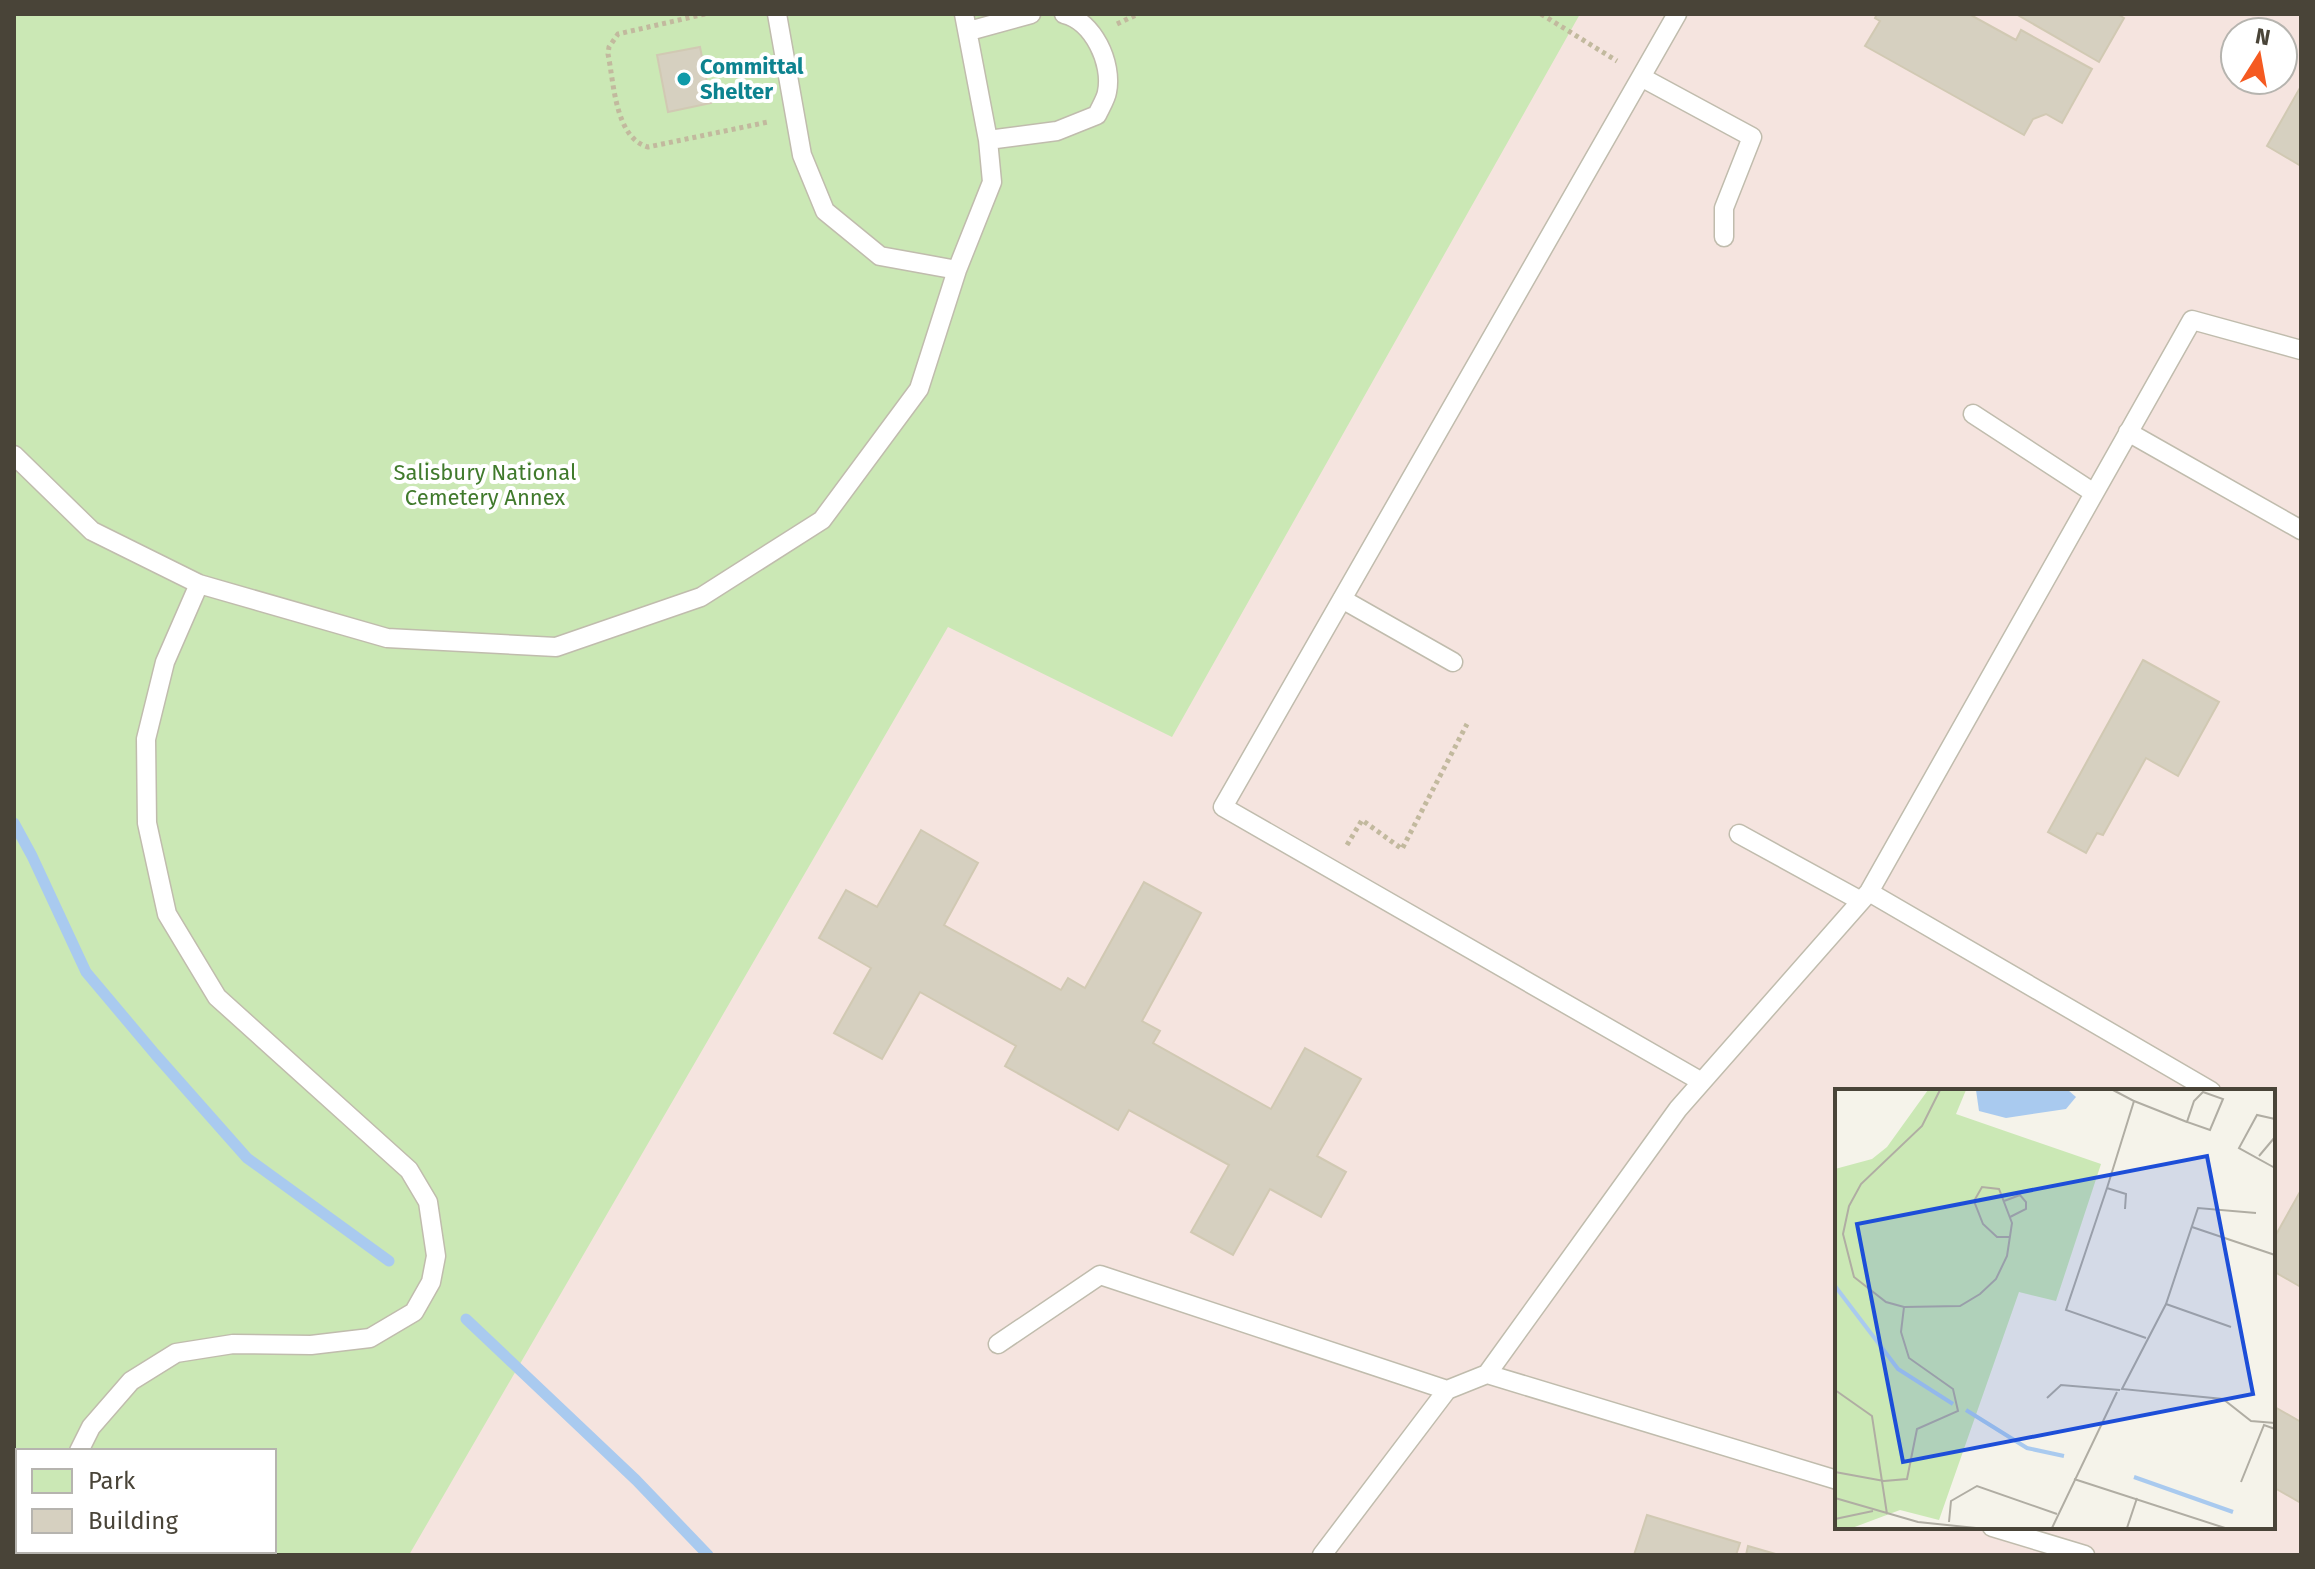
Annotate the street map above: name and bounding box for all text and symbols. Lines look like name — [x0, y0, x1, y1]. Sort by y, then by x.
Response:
north arrow — [2219, 16, 2299, 96]
text: N — [2253, 22, 2272, 52]
place label: Committal Shelter — [700, 53, 804, 105]
marker: Committal Shelter — [675, 70, 693, 88]
park label: Salisbury National Cemetery Annex — [394, 459, 576, 511]
inset map — [1835, 1089, 2275, 1529]
legend — [16, 1449, 276, 1553]
text: Park — [88, 1467, 136, 1495]
text: Building — [88, 1507, 178, 1535]

